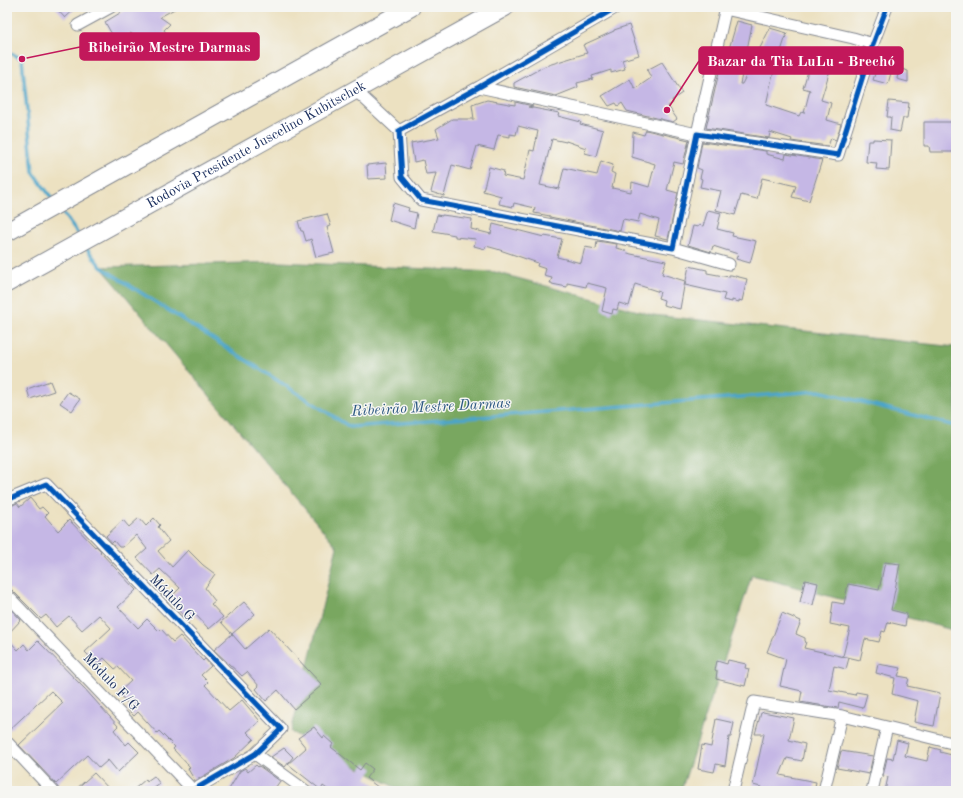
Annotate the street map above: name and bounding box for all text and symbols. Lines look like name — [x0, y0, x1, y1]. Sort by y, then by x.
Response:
callout: Ribeirão Mestre Darmas — [80, 33, 259, 60]
text: Ribeirão Mestre Darmas — [88, 41, 250, 56]
callout: Bazar da Tia LuLu - Brechó — [699, 47, 903, 74]
text: Bazar da Tia LuLu - Brechó — [707, 55, 895, 70]
street label: Rodovia Presidente Juscelino Kubitschek — [144, 79, 368, 211]
water label: Ribeirão Mestre Darmas — [350, 396, 511, 420]
street label: Módulo G — [147, 572, 197, 624]
street label: Módulo F/G — [80, 651, 142, 713]

